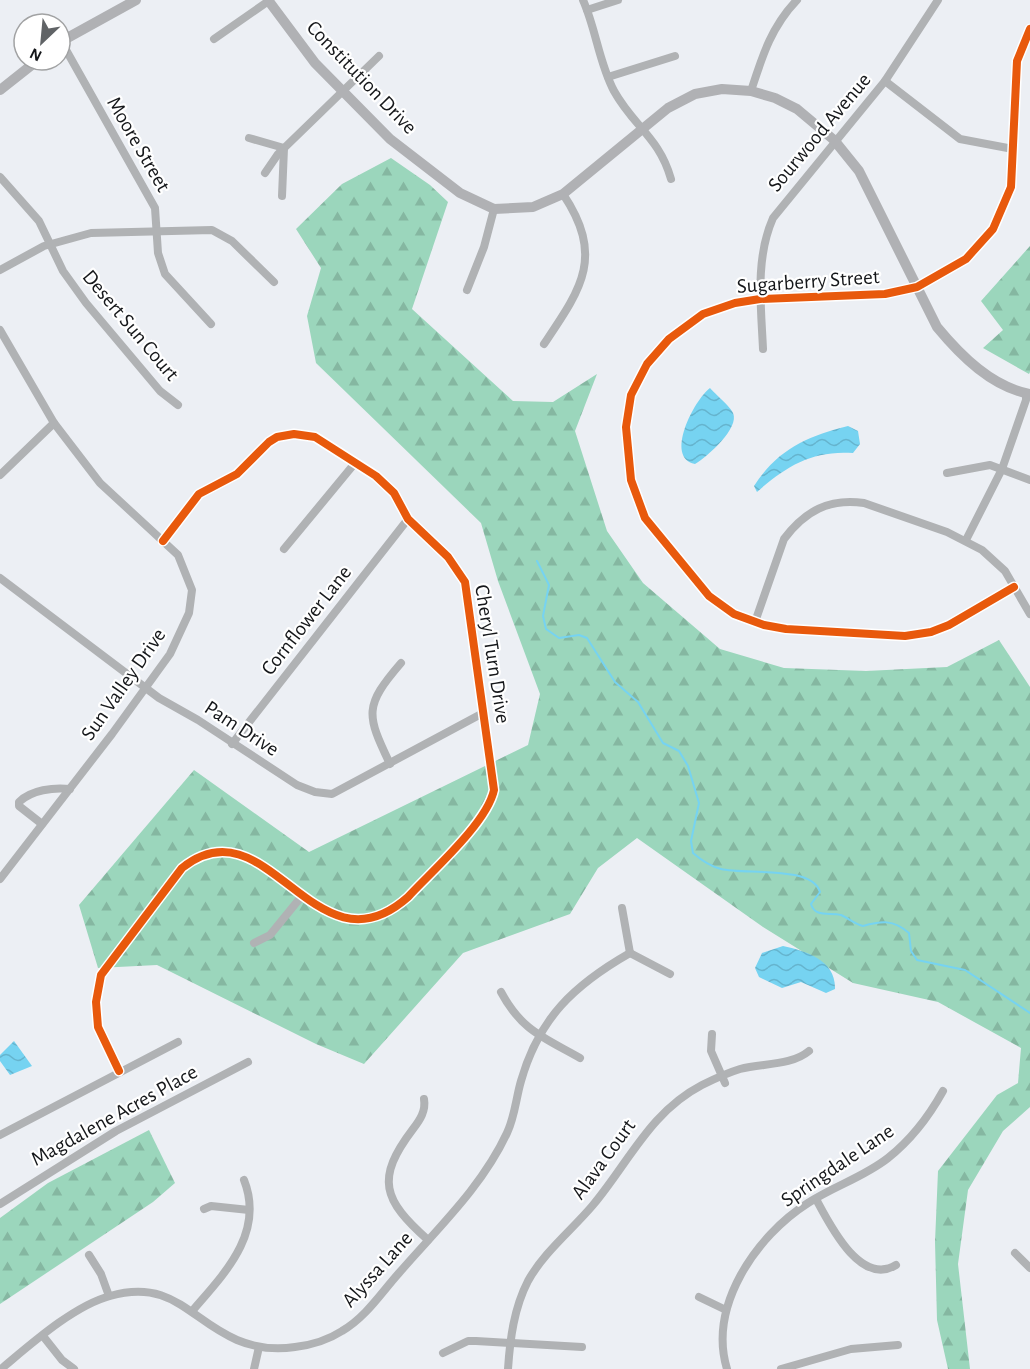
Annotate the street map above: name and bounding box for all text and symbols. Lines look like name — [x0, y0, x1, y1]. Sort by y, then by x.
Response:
north arrow — [12, 12, 72, 72]
street label: Constitution Drive — [303, 17, 421, 138]
text: N — [27, 45, 44, 64]
street label: Sourwood Avenue — [764, 69, 875, 196]
street label: Moore Street — [103, 93, 174, 196]
street label: Desert Sun Court — [78, 266, 183, 385]
street label: Sugarberry Street — [736, 266, 880, 297]
street label: Cornflower Lane — [257, 562, 355, 679]
street label: Cheryl Turn Drive — [471, 583, 514, 725]
street label: Sun Valley Drive — [77, 624, 170, 744]
street label: Pam Drive — [201, 697, 283, 760]
street label: Magdalene Acres Place — [28, 1061, 201, 1170]
street label: Alava Court — [567, 1115, 639, 1203]
street label: Springdale Lane — [777, 1120, 897, 1211]
street label: Alyssa Lane — [338, 1227, 417, 1311]

